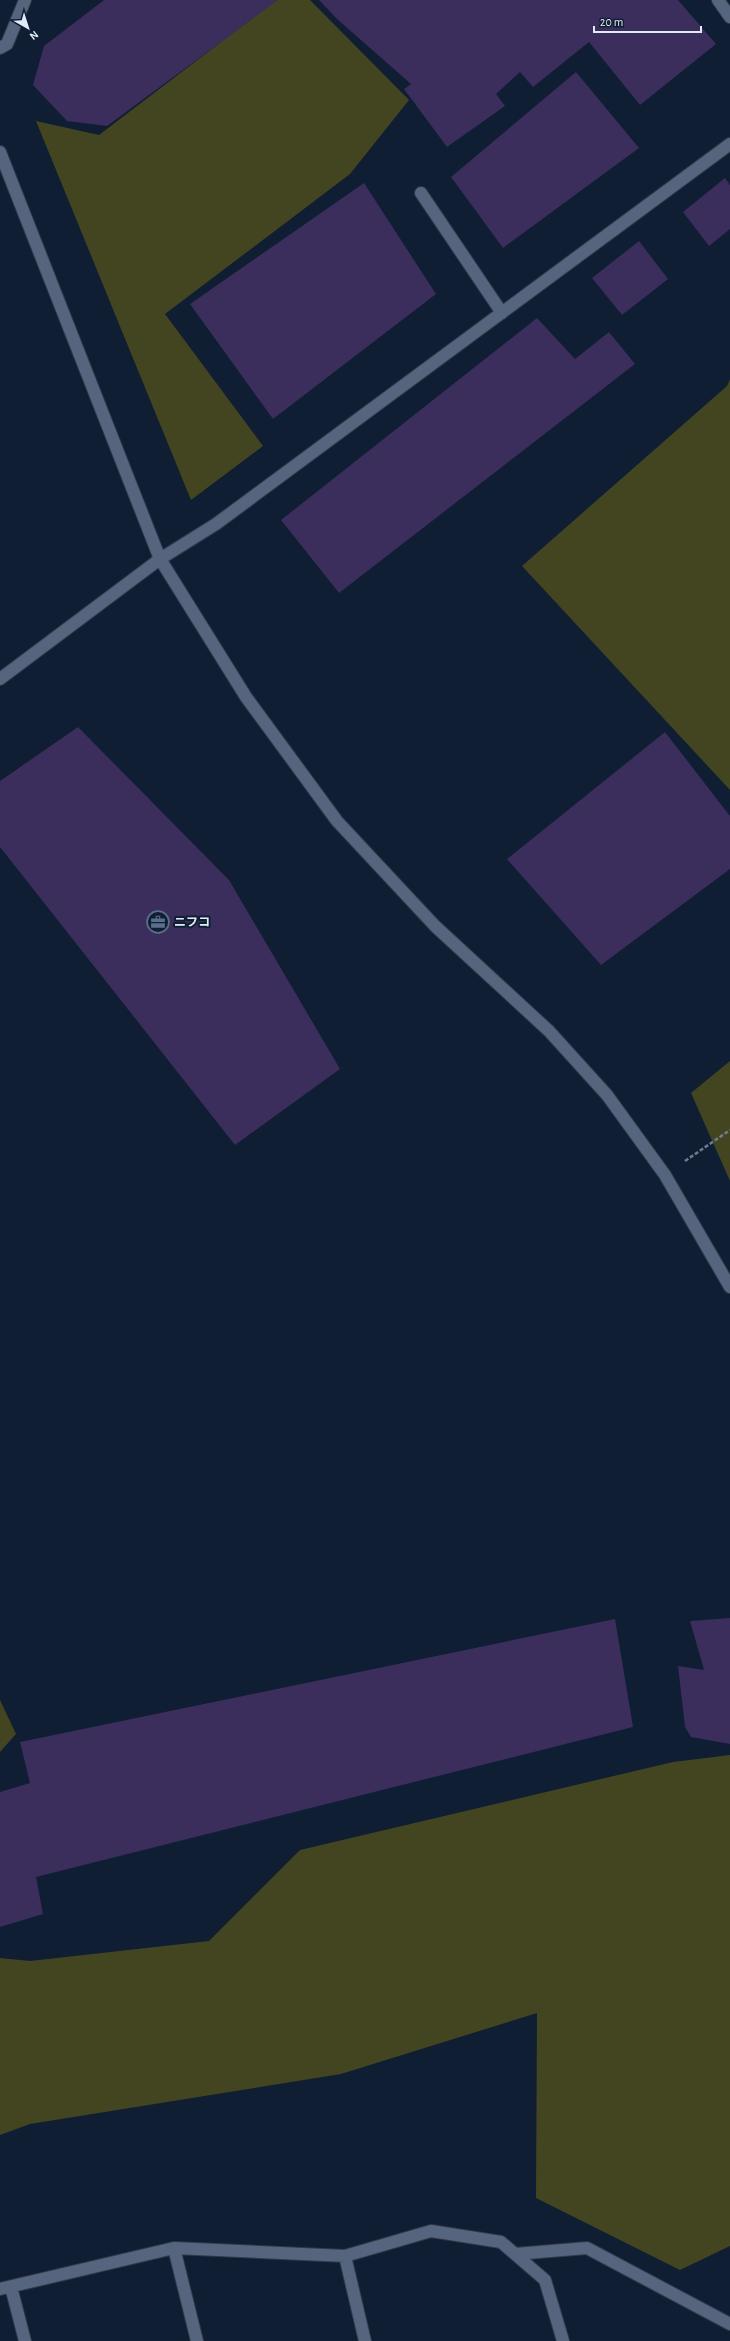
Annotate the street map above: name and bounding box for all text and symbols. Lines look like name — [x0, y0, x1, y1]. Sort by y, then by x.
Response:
north arrow — [8, 8, 48, 48]
scale bar — [594, 8, 701, 34]
text: 20 m — [600, 16, 623, 28]
text: N — [28, 29, 40, 42]
office icon: ニフコ — [145, 909, 171, 935]
place label: ニフコ — [174, 916, 210, 928]

